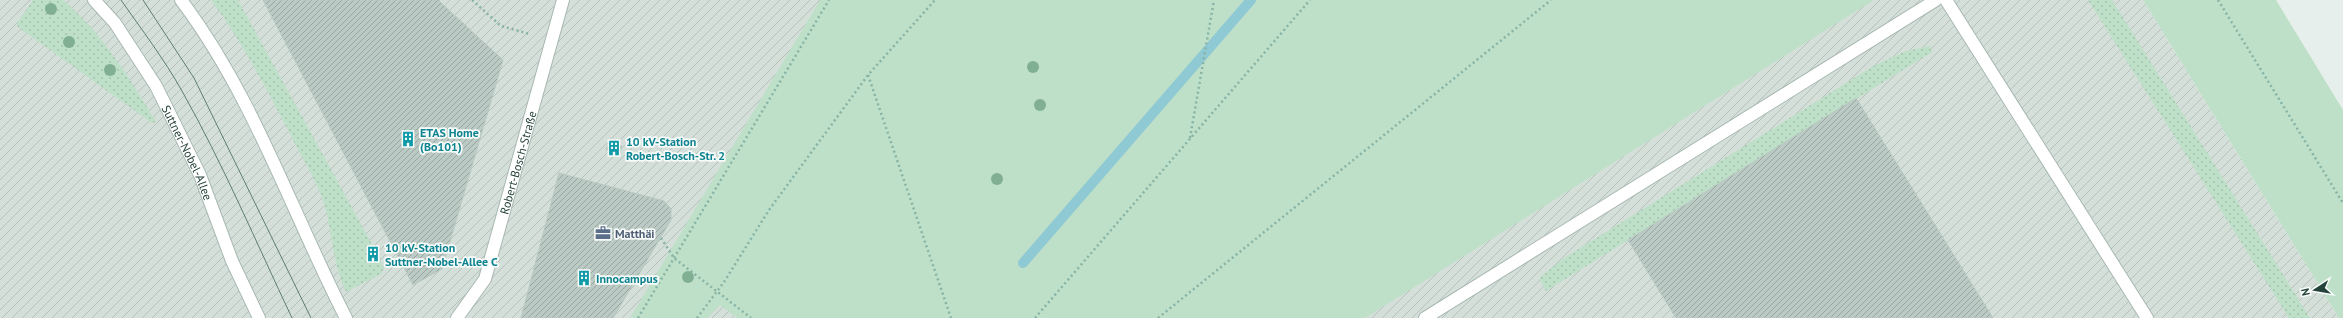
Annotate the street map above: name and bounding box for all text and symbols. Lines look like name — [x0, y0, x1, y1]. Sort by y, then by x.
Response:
street label: Suttner-Nobel-Allee — [159, 102, 216, 202]
street label: Robert-Bosch-Straße — [496, 109, 539, 216]
place label: ETAS Home (Bo101) — [420, 125, 479, 154]
building icon: ETAS Home (Bo101) — [399, 130, 417, 148]
place label: 10 kV-Station Robert-Bosch-Str. 2 — [626, 134, 725, 163]
building icon: 10 kV-Station Robert-Bosch-Str. 2 — [605, 139, 623, 157]
office icon: Matthäi — [594, 224, 612, 242]
place label: Matthäi — [615, 226, 655, 241]
place label: 10 kV-Station Suttner-Nobel-Allee C — [385, 240, 498, 269]
building icon: 10 kV-Station Suttner-Nobel-Allee C — [364, 245, 382, 263]
building icon: Innocampus — [575, 269, 593, 287]
north arrow — [2295, 270, 2335, 310]
place label: Innocampus — [596, 271, 658, 286]
text: N — [2298, 287, 2313, 297]

